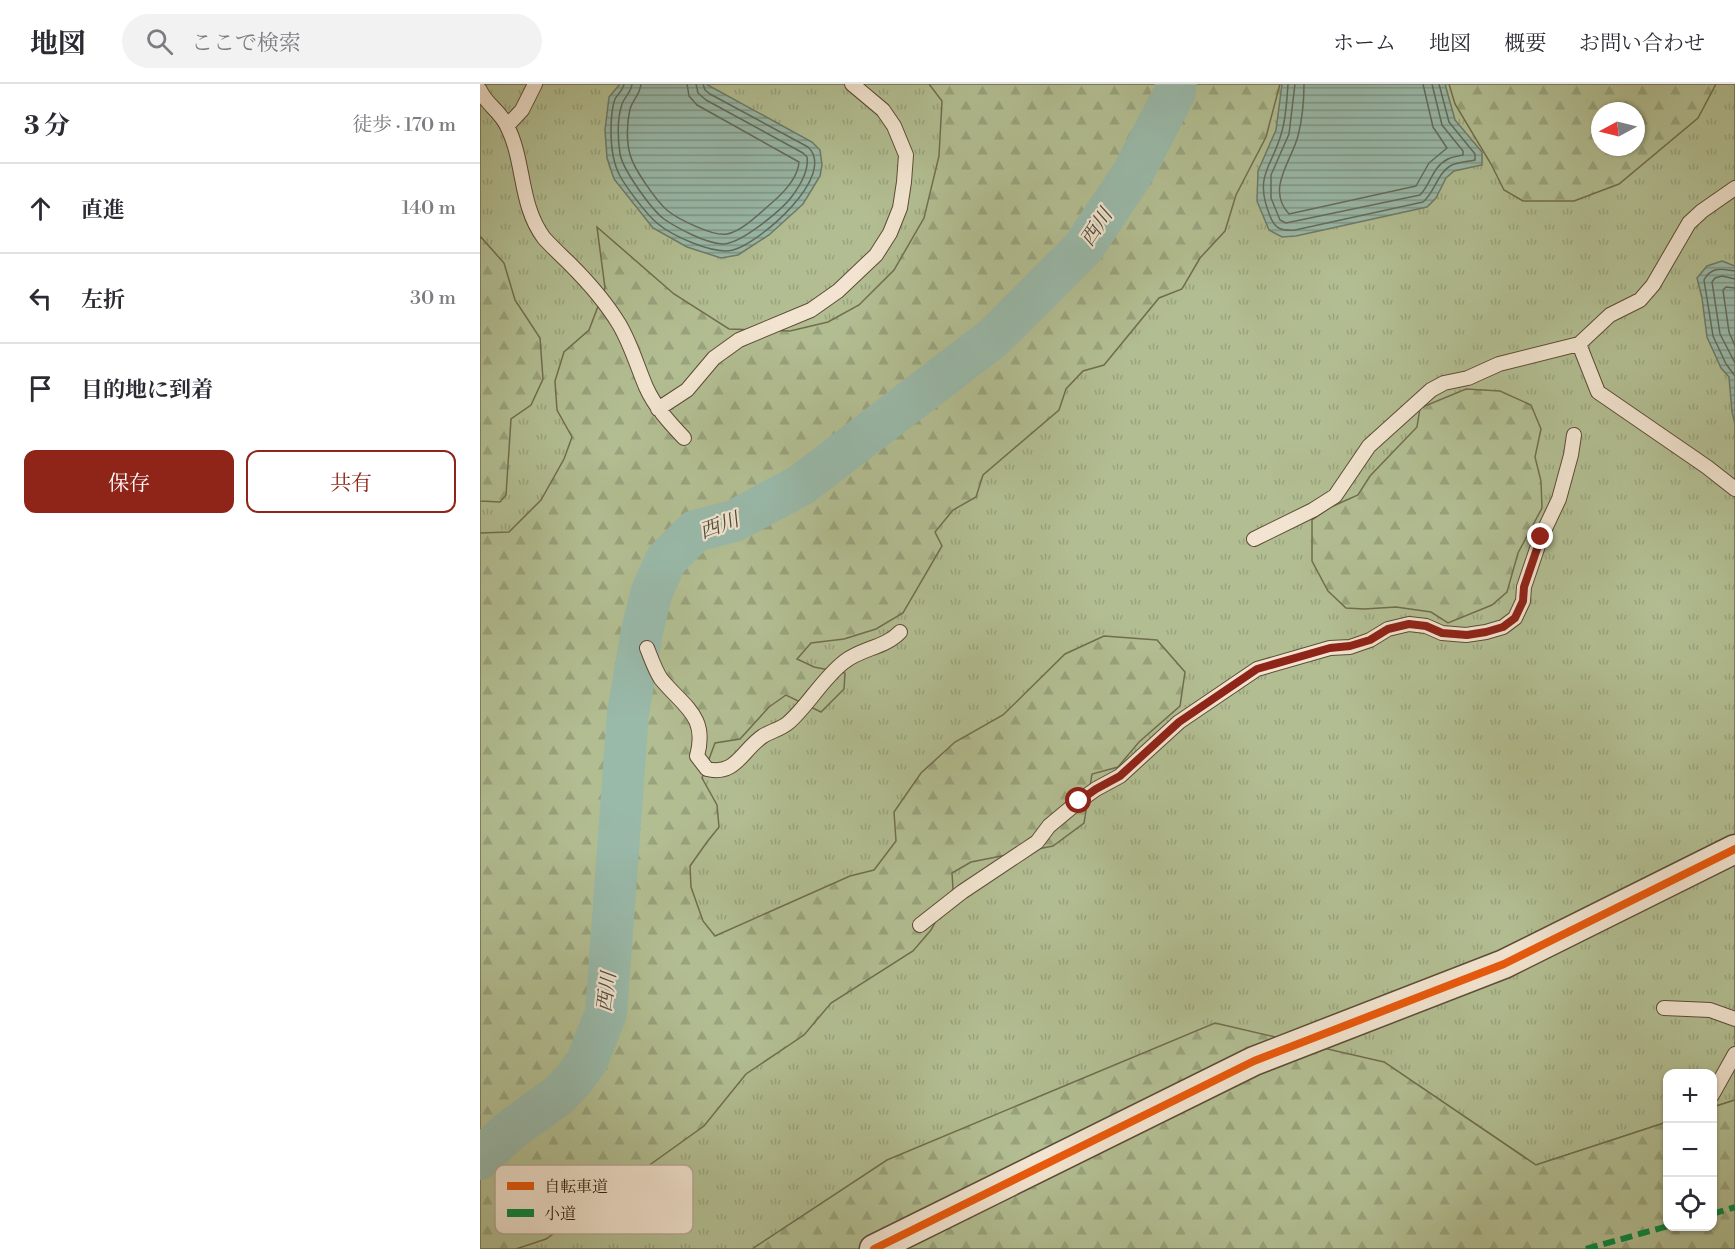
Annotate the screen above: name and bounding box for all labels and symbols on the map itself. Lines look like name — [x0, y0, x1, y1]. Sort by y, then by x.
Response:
north arrow — [1591, 102, 1645, 156]
water label: 西川 — [1076, 203, 1120, 251]
water label: 西川 — [696, 507, 744, 545]
route end — [1527, 523, 1553, 549]
route start — [1065, 787, 1091, 813]
water label: 西川 — [593, 969, 623, 1014]
legend — [495, 1165, 693, 1234]
text: 自転車道 — [544, 1177, 608, 1197]
text: 小道 — [544, 1204, 576, 1224]

